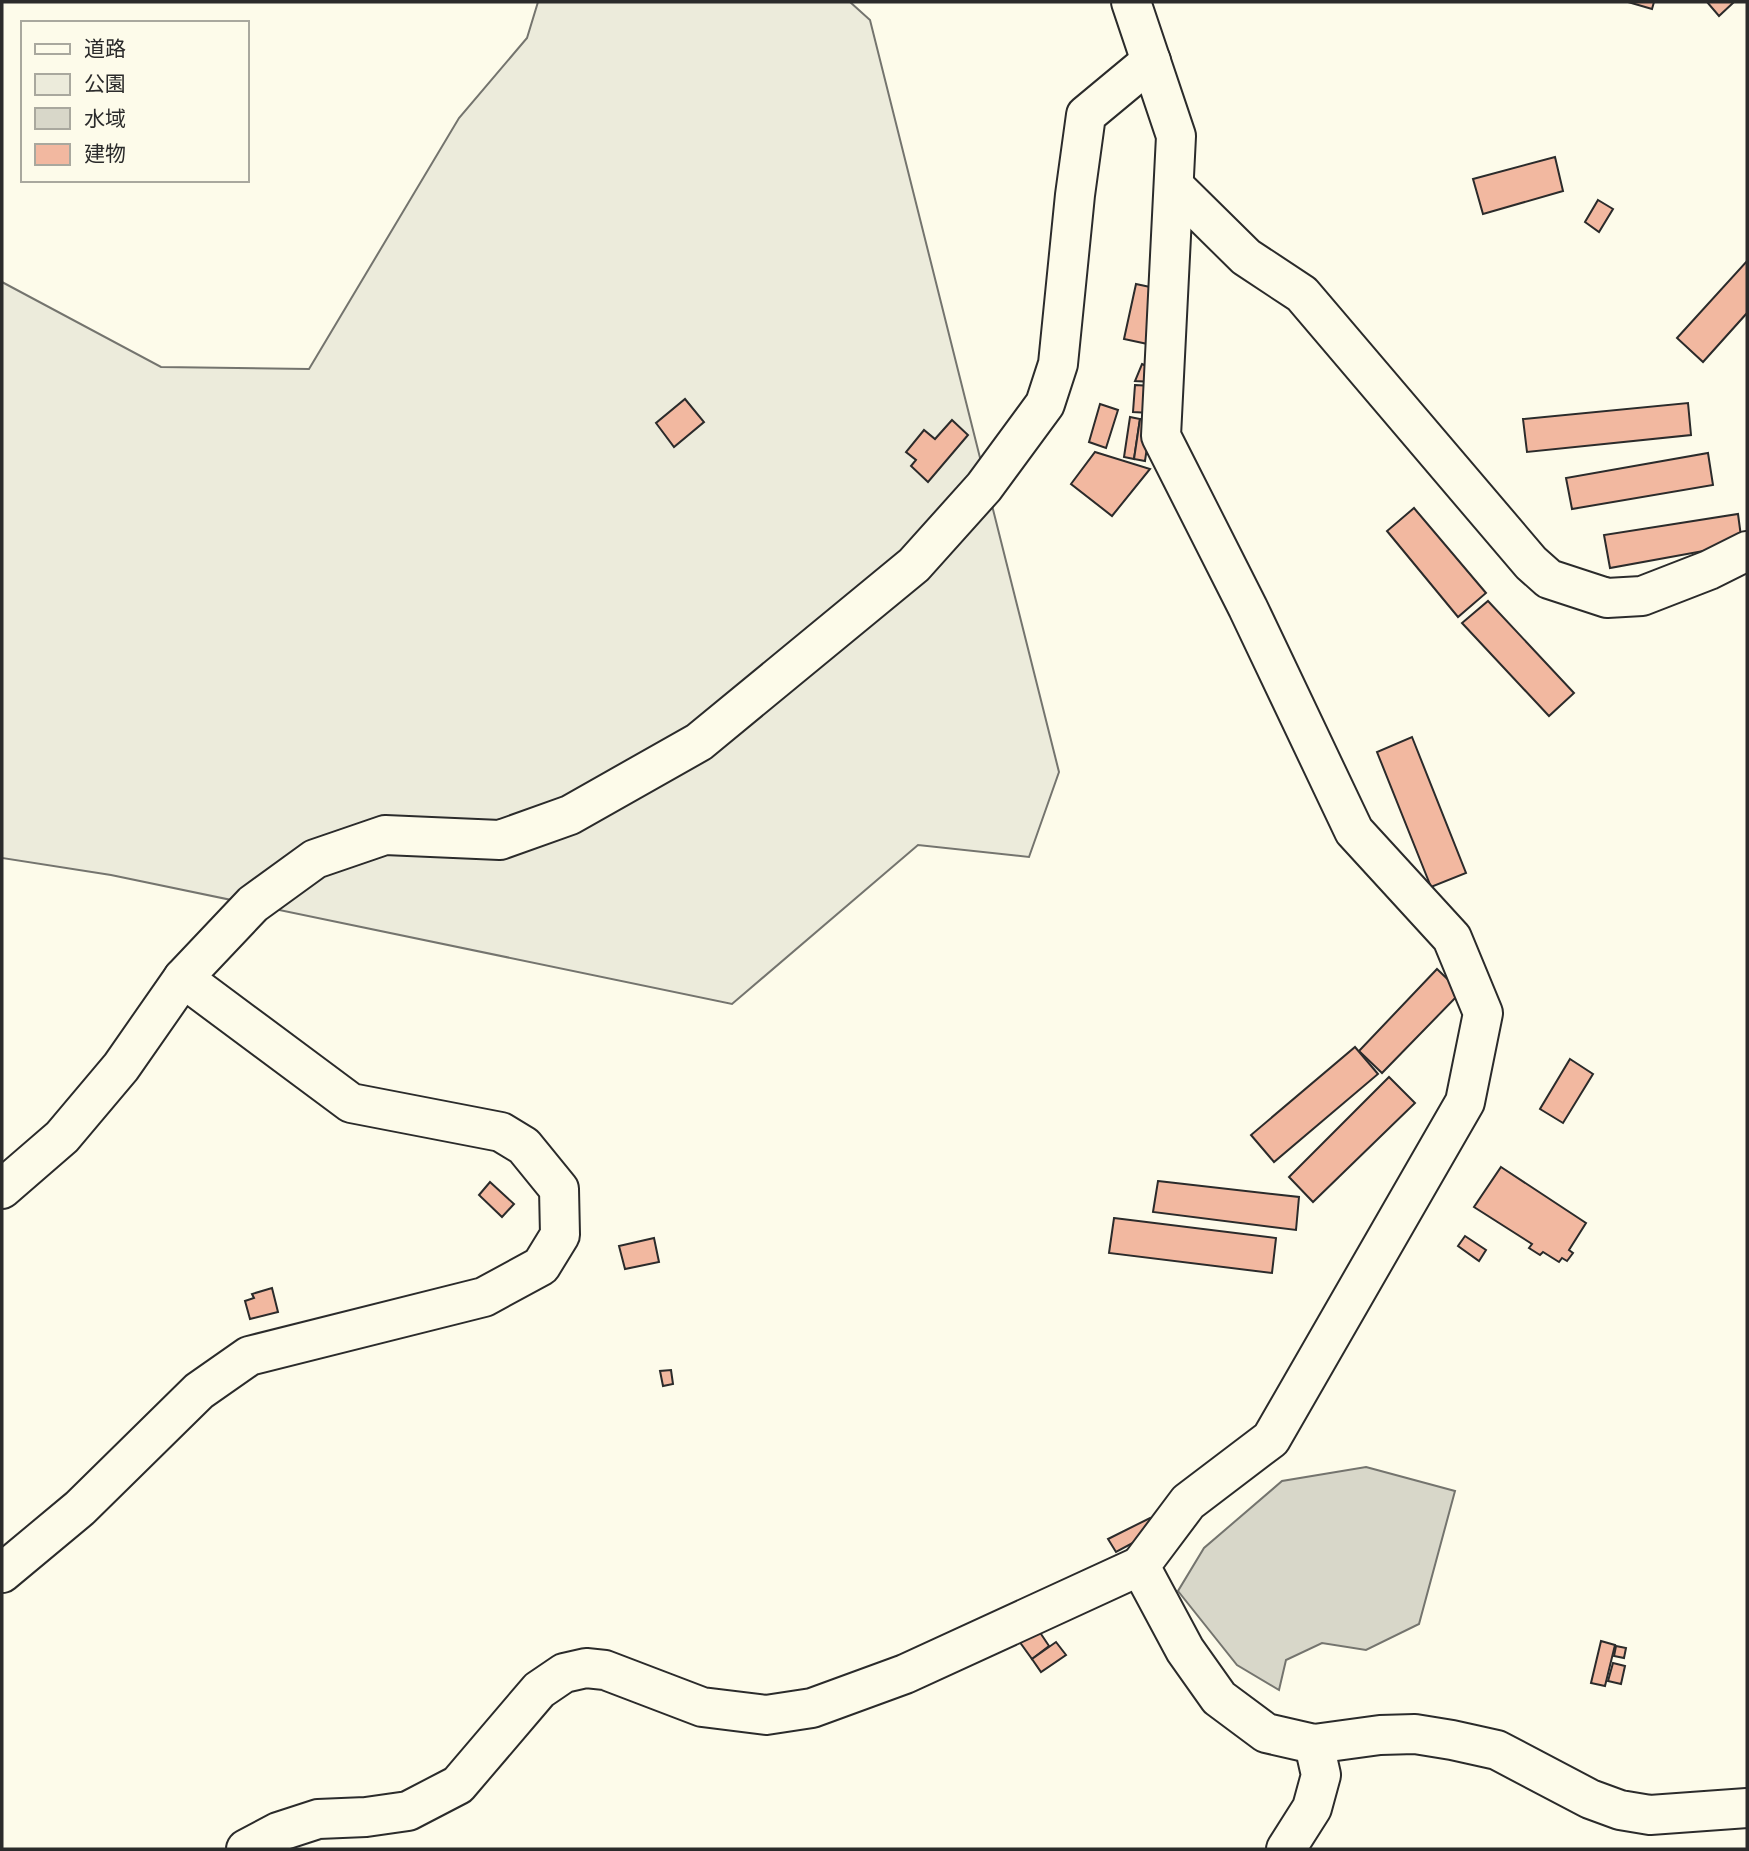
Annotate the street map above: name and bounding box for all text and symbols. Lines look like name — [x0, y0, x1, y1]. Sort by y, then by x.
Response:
legend — [21, 21, 248, 182]
text: 道路 — [84, 35, 126, 63]
text: 公園 — [84, 70, 126, 98]
text: 水域 — [84, 105, 126, 133]
text: 建物 — [84, 140, 126, 168]

